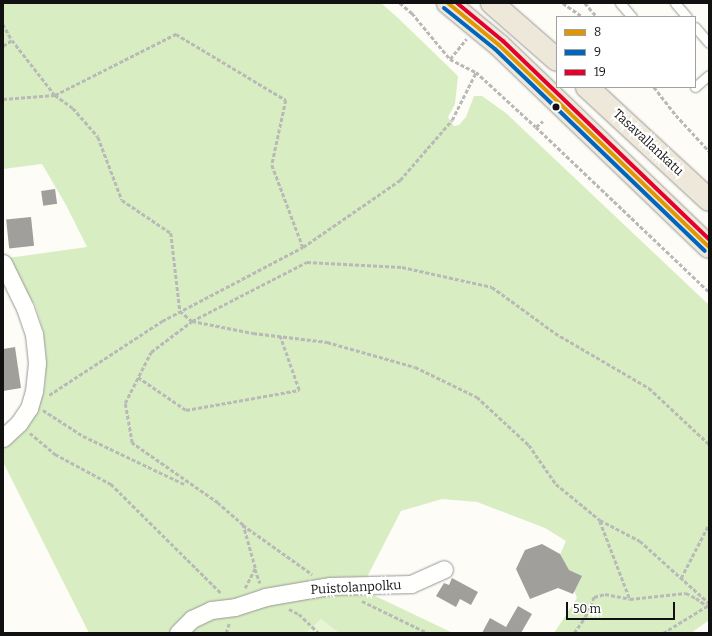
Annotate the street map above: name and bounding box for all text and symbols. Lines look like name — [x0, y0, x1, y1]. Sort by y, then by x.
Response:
legend — [556, 16, 696, 88]
text: 8 — [594, 25, 601, 39]
text: 9 — [594, 45, 601, 59]
text: 19 — [594, 65, 606, 79]
unlabelled marker — [551, 102, 561, 112]
street label: Tasavallankatu — [610, 107, 686, 179]
street label: Puistolanpolku — [310, 578, 402, 598]
scale bar — [568, 594, 677, 620]
text: 50 m — [573, 602, 601, 616]

